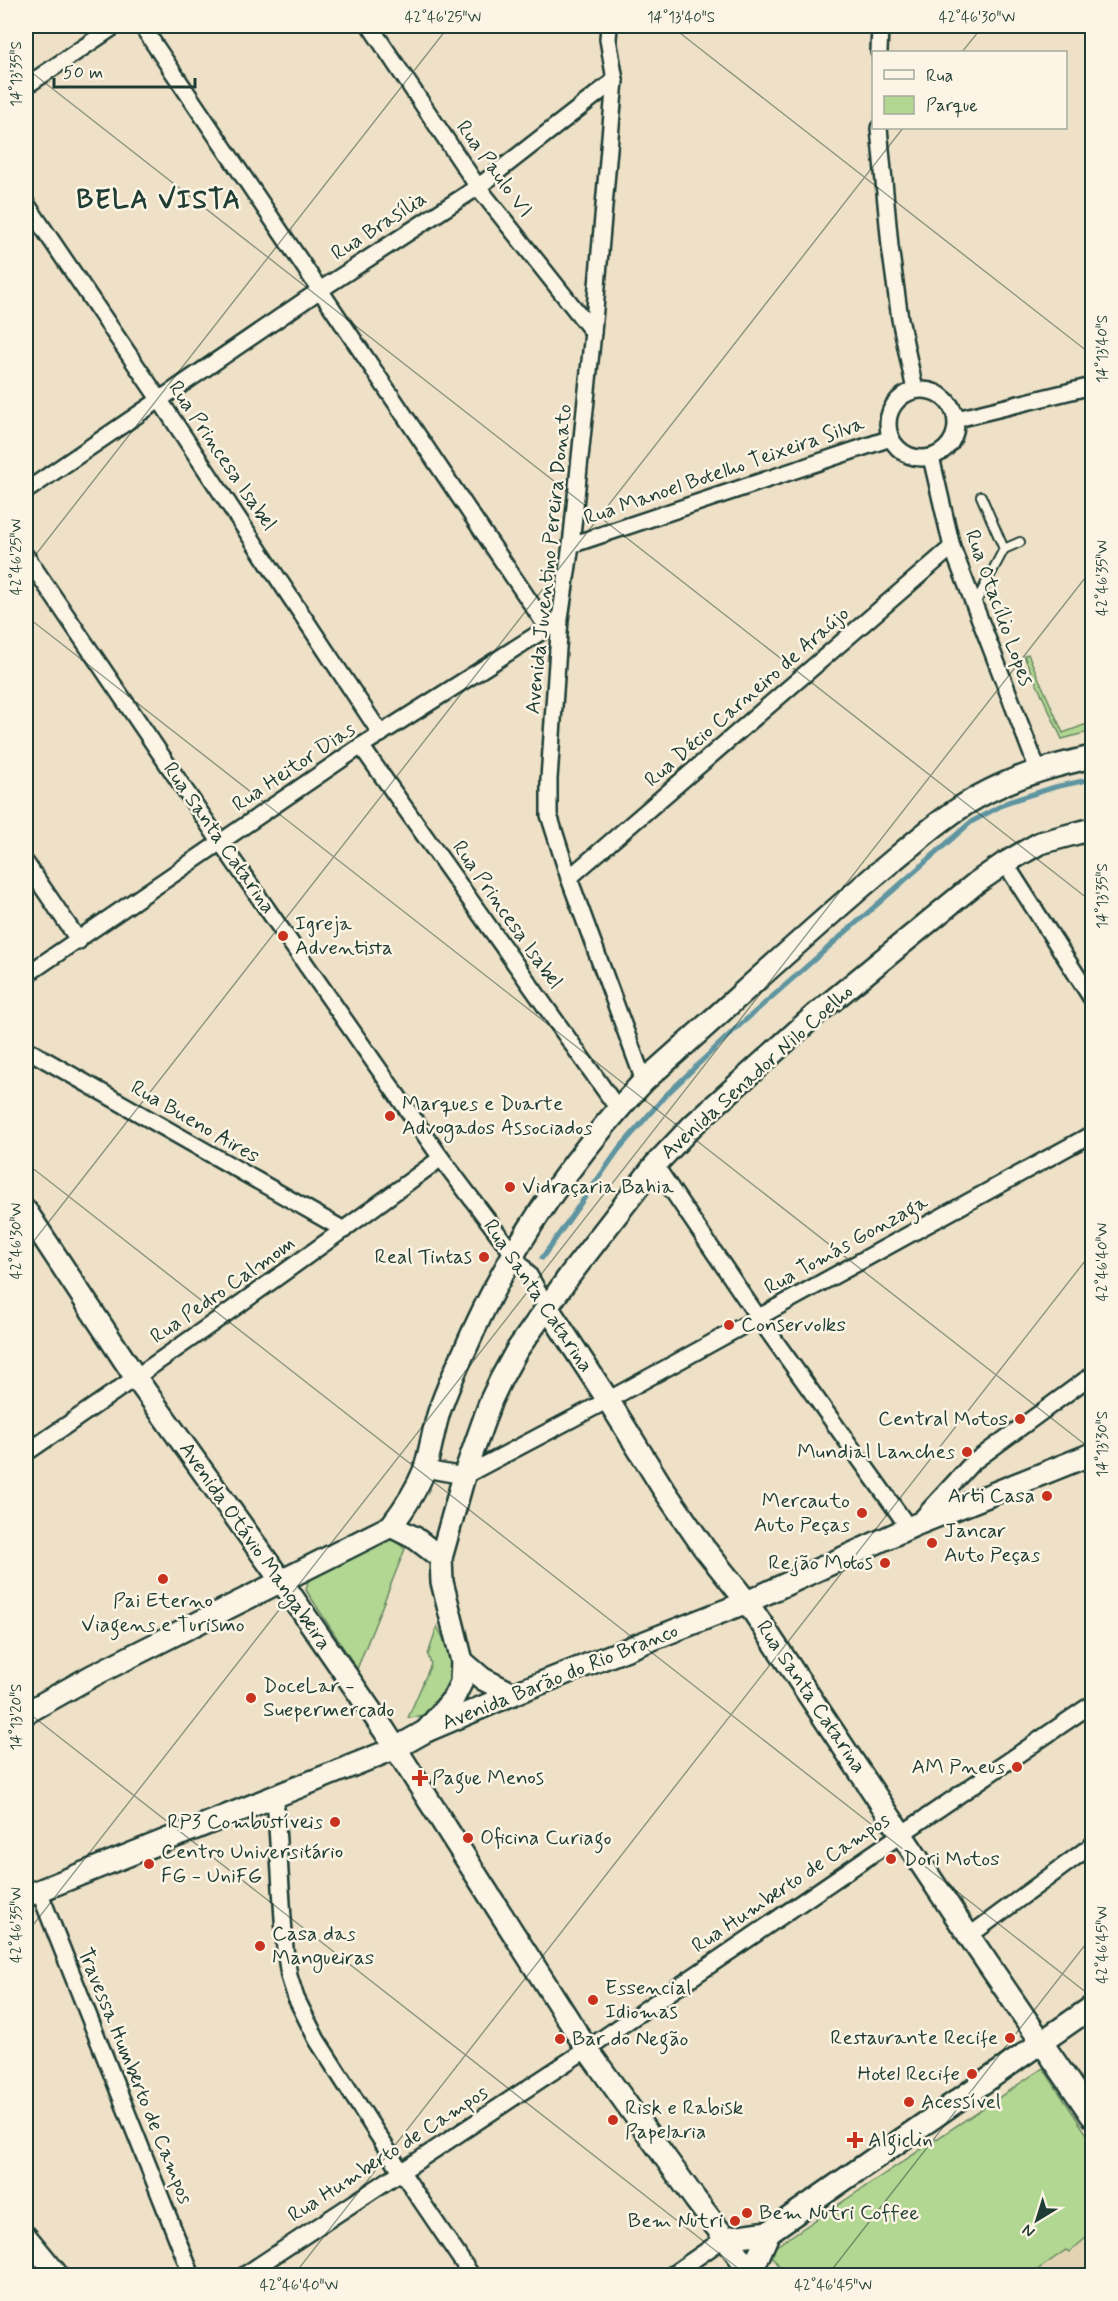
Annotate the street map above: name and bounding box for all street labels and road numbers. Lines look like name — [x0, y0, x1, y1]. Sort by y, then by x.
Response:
street label: Rua Paulo VI — [449, 115, 539, 223]
street label: Rua Brasília — [326, 185, 432, 267]
street label: Rua Princesa Isabel — [161, 375, 283, 537]
street label: Avenida Juventino Pereira Donato — [519, 402, 579, 716]
street label: Rua Manoel Botelho Teixeira Silva — [580, 410, 868, 532]
street label: Rua Otacílio Lopes — [958, 526, 1040, 690]
street label: Rua Décio Carneiro de Araújo — [639, 600, 855, 794]
street label: Rua Heitor Dias — [227, 715, 361, 819]
street label: Rua Santa Catarina — [156, 757, 282, 919]
street label: Rua Princesa Isabel — [445, 835, 569, 995]
street label: Avenida Senador Nilo Coelho — [655, 978, 859, 1166]
street label: Rua Bueno Aires — [125, 1074, 265, 1170]
street label: Rua Tomás Gonzaga — [759, 1188, 934, 1303]
street label: Rua Santa Catarina — [476, 1214, 600, 1378]
street label: Rua Pedro Calmom — [145, 1229, 301, 1351]
street label: Avenida Otávio Mangabeira — [172, 1436, 338, 1656]
street label: Rua Santa Catarina — [749, 1615, 873, 1779]
street label: Avenida Barão do Rio Branco — [438, 1617, 682, 1737]
street label: Rua Humberto de Campos — [686, 1806, 896, 1960]
street label: Travessa Humberto de Campos — [71, 1944, 199, 2208]
street label: Rua Humberto de Campos — [282, 2079, 494, 2229]

